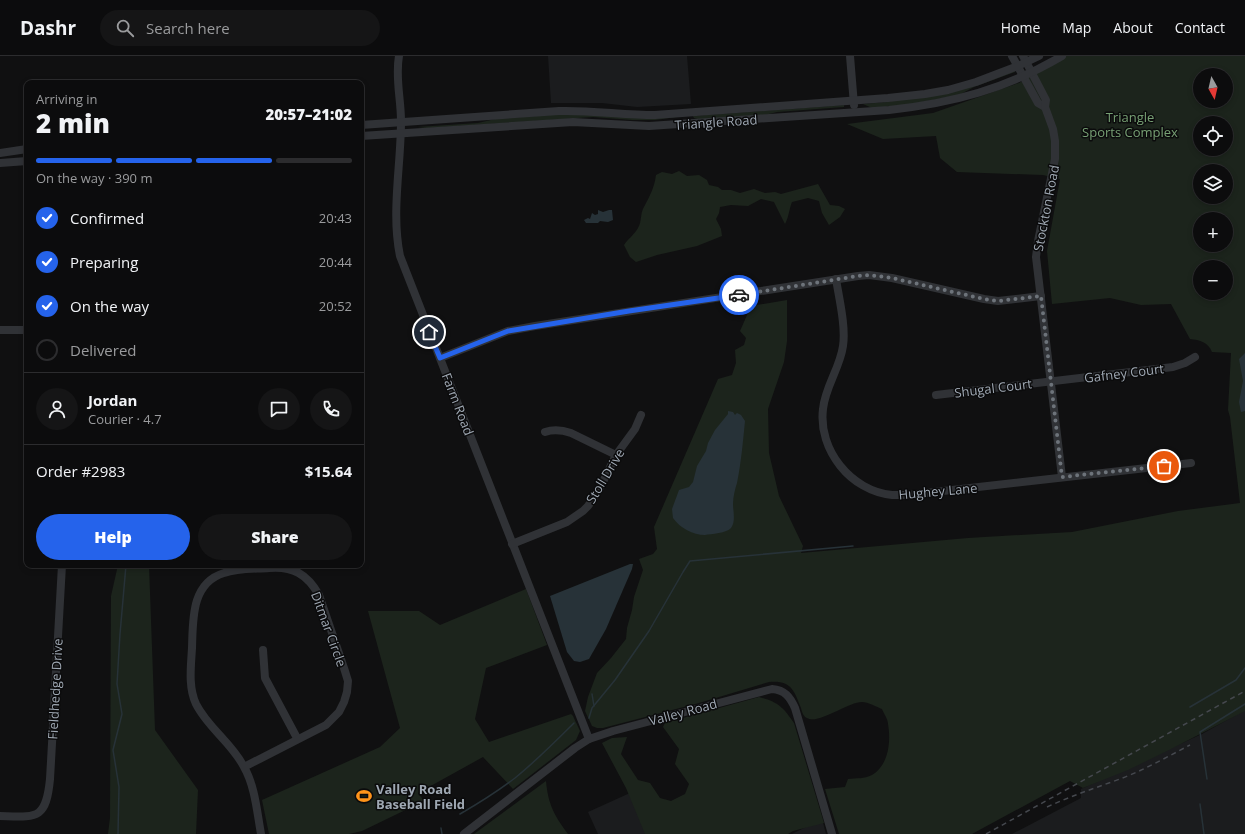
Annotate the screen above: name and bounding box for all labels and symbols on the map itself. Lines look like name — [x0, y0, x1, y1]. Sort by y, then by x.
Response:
north arrow — [1193, 68, 1233, 108]
park label: Triangle Sports Complex — [1082, 108, 1178, 141]
street label: Triangle Road — [674, 110, 758, 134]
street label: Stockton Road — [1029, 163, 1063, 253]
courier — [719, 275, 759, 315]
pin — [412, 315, 446, 349]
street label: Gafney Court — [1083, 359, 1165, 387]
street label: Farm Road — [438, 370, 478, 438]
street label: Shugal Court — [953, 374, 1033, 402]
street label: Stoll Drive — [581, 445, 629, 507]
pin — [1147, 449, 1181, 483]
street label: Hughey Lane — [898, 479, 978, 503]
street label: Ditmar Circle — [307, 589, 351, 669]
street label: Fieldhedge Drive — [43, 638, 67, 740]
street label: Valley Road — [647, 694, 719, 730]
place label: Valley Road Baseball Field — [376, 780, 465, 813]
sports icon: Valley Road Baseball Field — [355, 787, 373, 805]

